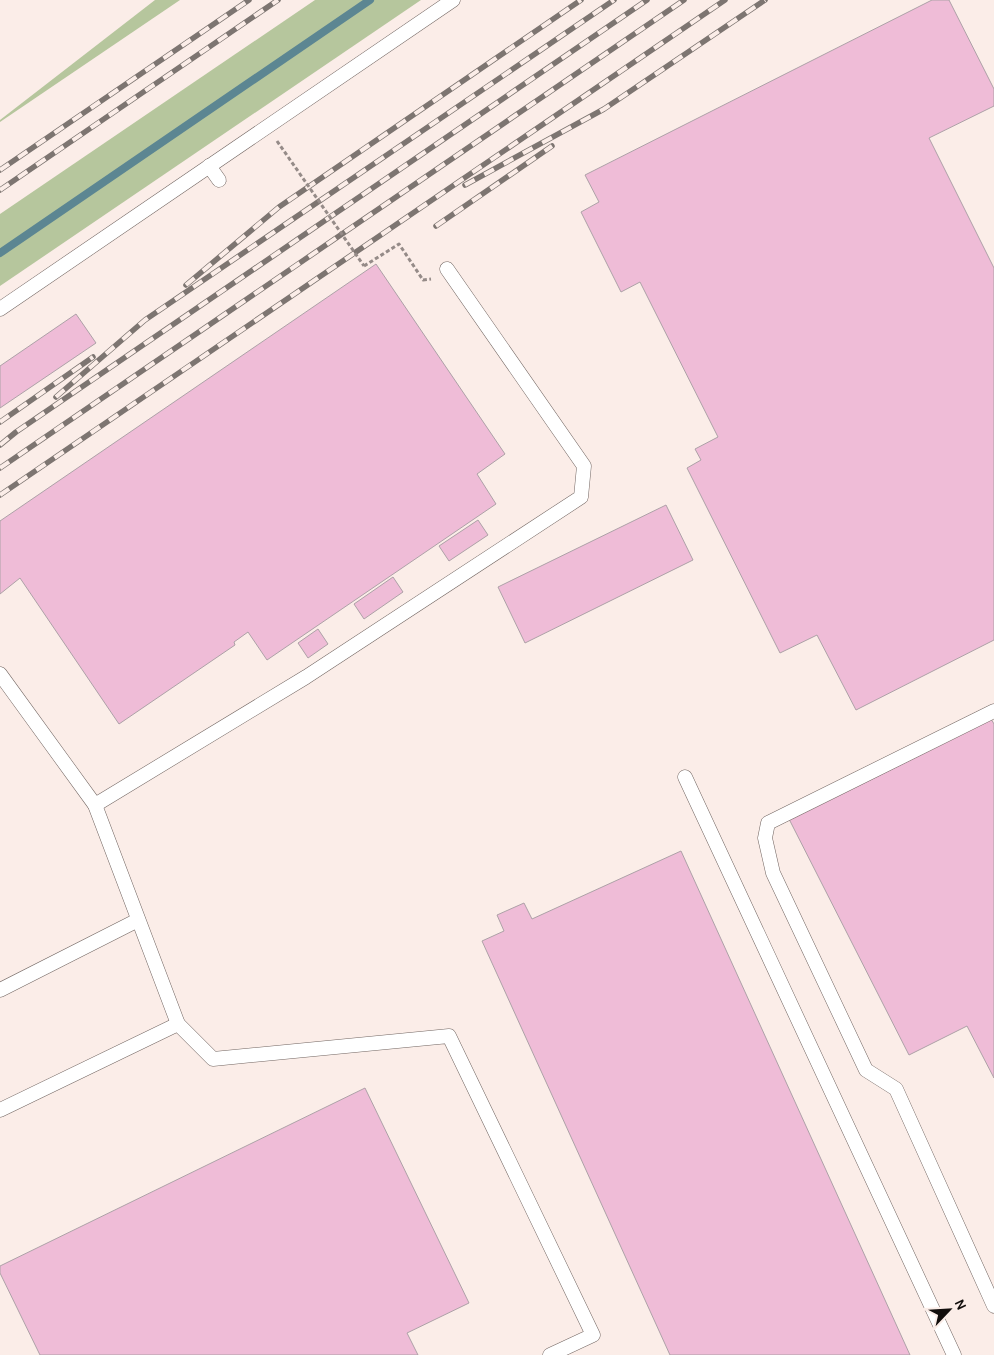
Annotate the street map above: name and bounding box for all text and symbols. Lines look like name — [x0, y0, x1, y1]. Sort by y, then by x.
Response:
north arrow — [924, 1285, 974, 1335]
text: N — [951, 1297, 970, 1313]

